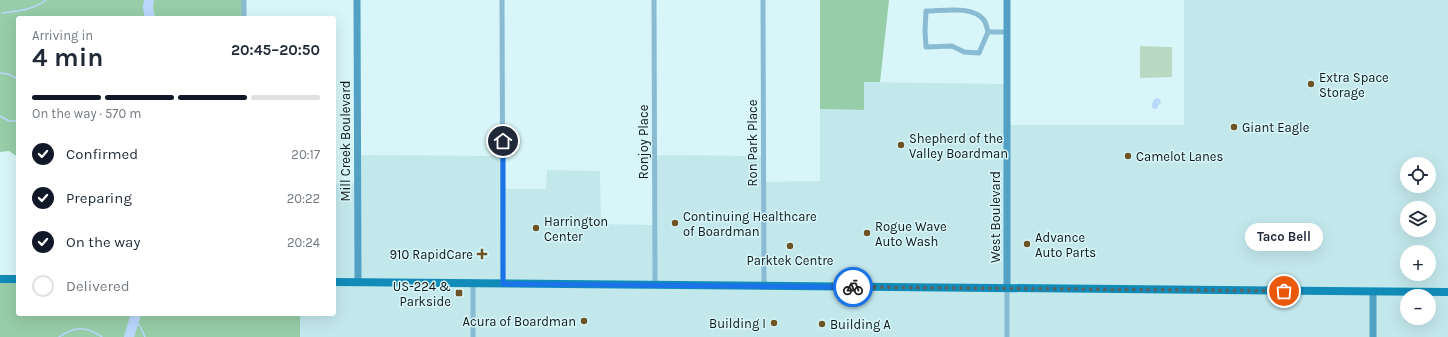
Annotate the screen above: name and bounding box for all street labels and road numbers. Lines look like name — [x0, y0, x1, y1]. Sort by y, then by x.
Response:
street label: Mill Creek Boulevard — [338, 80, 353, 202]
street label: Ron Park Place — [745, 99, 760, 186]
street label: Ronjoy Place — [636, 104, 651, 179]
street label: West Boulevard — [988, 171, 1003, 263]

